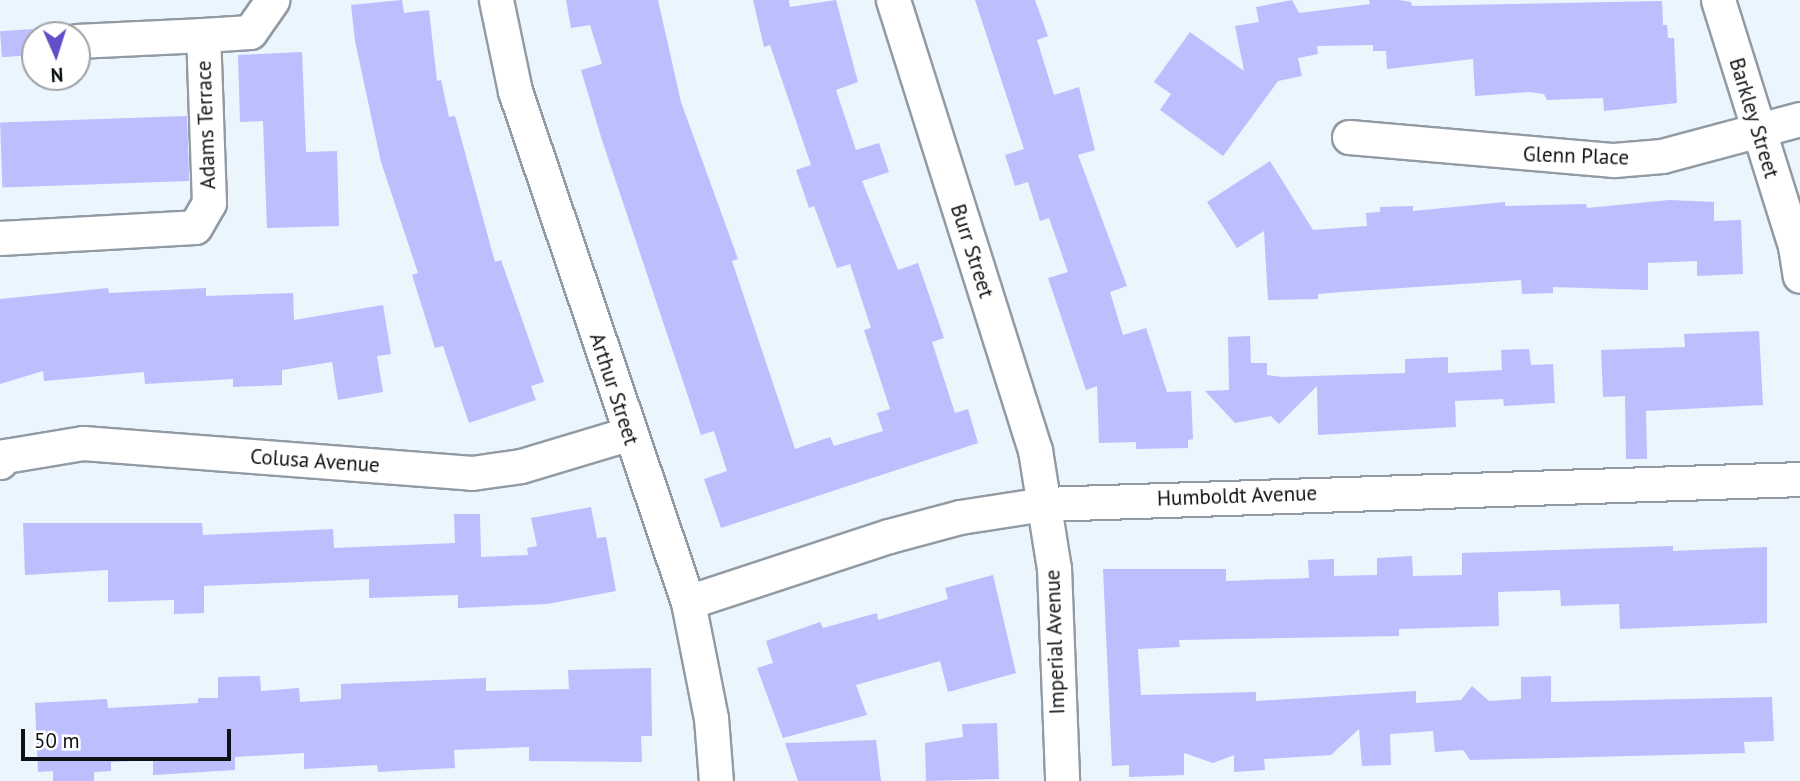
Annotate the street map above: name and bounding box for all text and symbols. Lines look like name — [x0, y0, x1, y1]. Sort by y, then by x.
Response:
north arrow — [21, 21, 91, 91]
street label: Barkley Street — [1724, 54, 1784, 182]
street label: Adams Terrace — [191, 60, 221, 190]
text: N — [50, 63, 64, 87]
street label: Glenn Place — [1523, 142, 1629, 170]
street label: Burr Street — [945, 201, 999, 301]
street label: Arthur Street — [584, 330, 644, 448]
street label: Colusa Avenue — [249, 444, 381, 478]
street label: Humboldt Avenue — [1156, 481, 1318, 511]
street label: Imperial Avenue — [1040, 569, 1070, 715]
scale bar — [24, 714, 234, 758]
text: 50 m — [34, 727, 80, 754]

